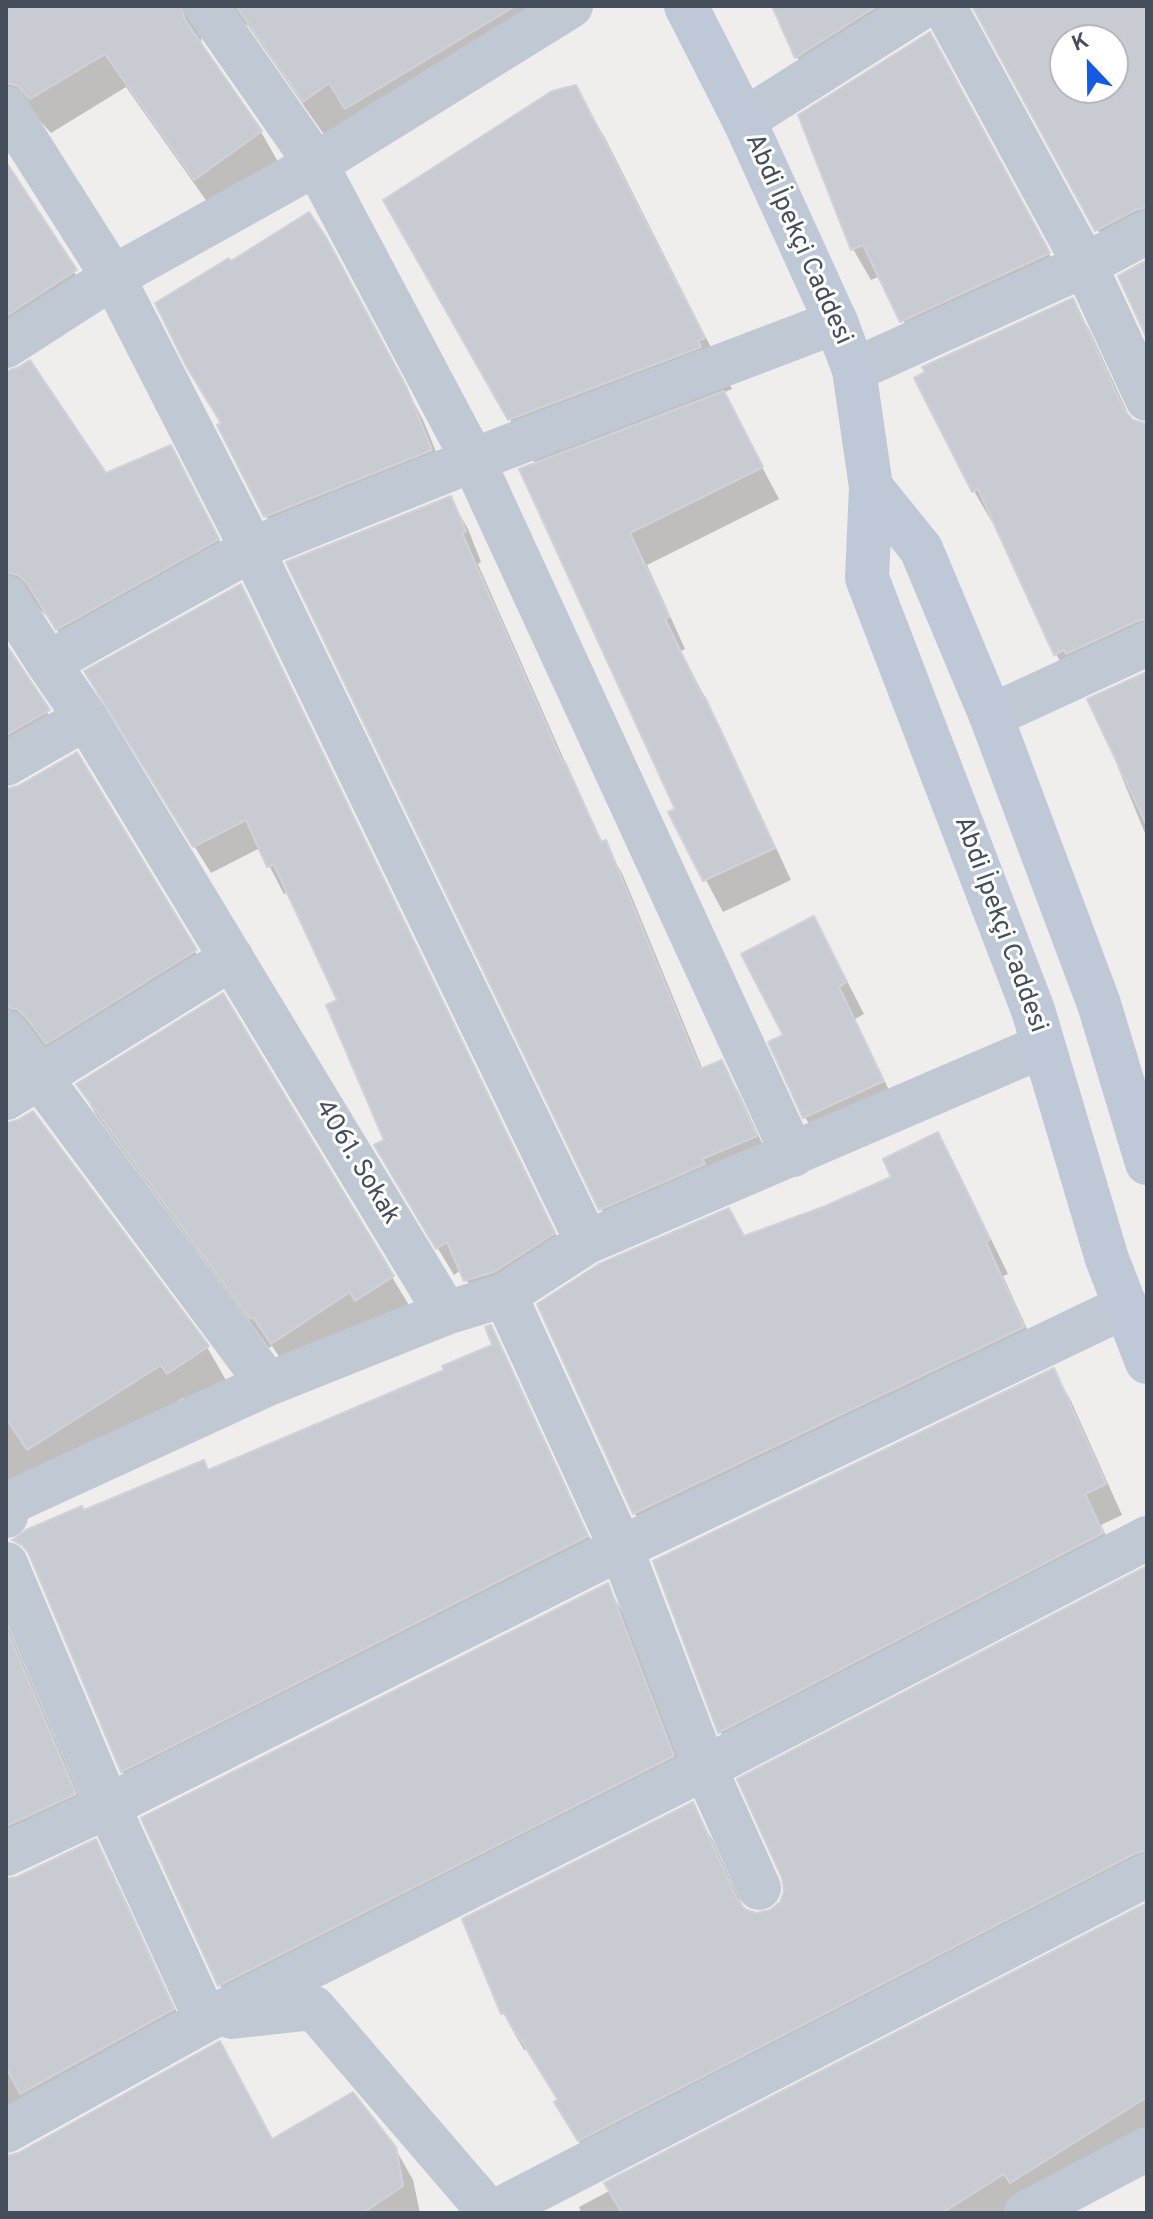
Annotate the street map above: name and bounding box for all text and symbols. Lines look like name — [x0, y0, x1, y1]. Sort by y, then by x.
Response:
north arrow — [1049, 24, 1129, 104]
text: K — [1068, 28, 1093, 59]
street label: Abdi İpekçi Caddesi — [736, 130, 858, 350]
street label: Abdi İpekçi Caddesi — [945, 813, 1053, 1037]
street label: 4061. Sokak — [307, 1095, 405, 1231]

